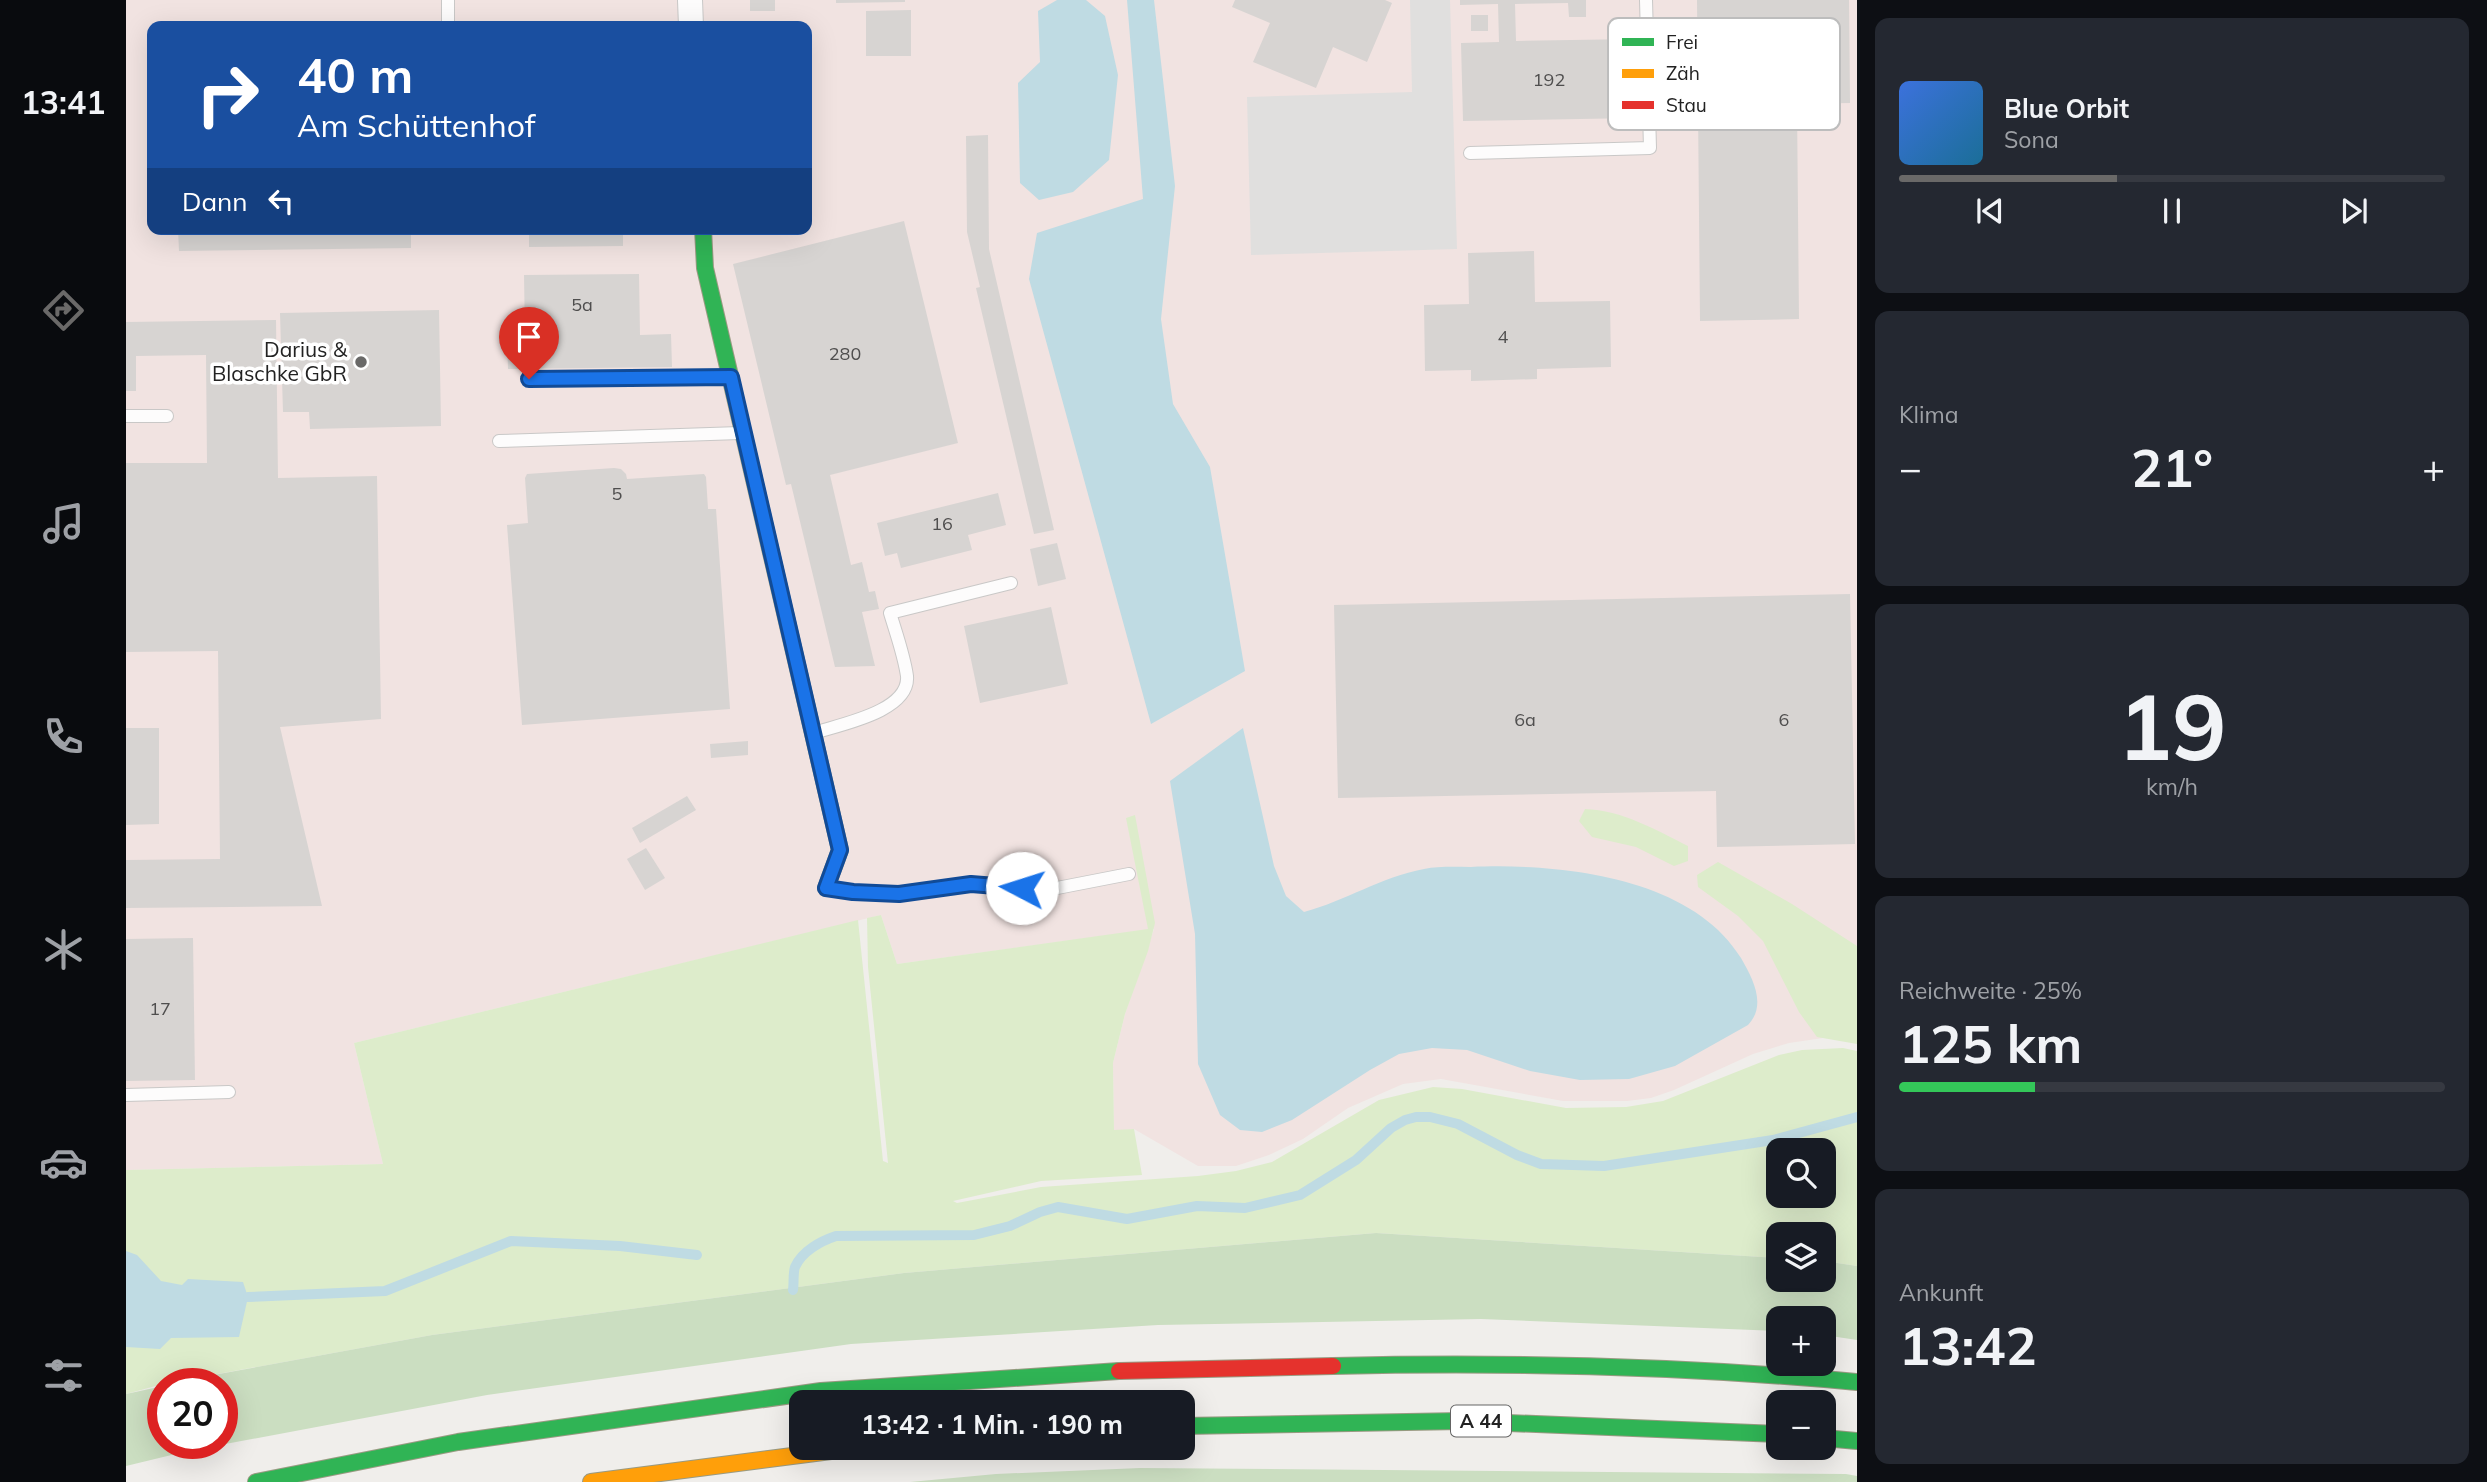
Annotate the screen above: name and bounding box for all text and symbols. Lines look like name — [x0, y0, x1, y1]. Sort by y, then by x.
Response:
legend — [1608, 18, 1840, 130]
text: Frei — [1666, 30, 1698, 54]
text: 40 m — [297, 44, 413, 105]
icon: right — [182, 49, 273, 140]
text: Zäh — [1666, 61, 1700, 85]
house number: 192 — [1533, 68, 1565, 91]
text: 13:41 — [21, 82, 105, 122]
text: Blue Orbit — [2004, 92, 2129, 125]
text: Stau — [1666, 93, 1707, 117]
text: Am Schüttenhof — [297, 105, 536, 145]
text: Sona — [2004, 125, 2059, 154]
icon: left — [262, 182, 300, 220]
text: Dann — [182, 185, 248, 218]
icon: previous — [1971, 192, 2009, 230]
icon: pause — [2153, 192, 2191, 230]
icon: next — [2335, 192, 2373, 230]
icon: directions — [39, 286, 88, 335]
house number: 5a — [571, 293, 593, 316]
pin — [499, 307, 559, 379]
icon: arrive — [510, 318, 548, 356]
house number: 4 — [1498, 325, 1509, 348]
place label: Darius & Blaschke GbR — [212, 336, 348, 386]
house number: 280 — [829, 342, 861, 365]
marker: Darius & Blaschke GbR — [353, 354, 369, 370]
text: Klima — [1899, 400, 1959, 429]
text: 21° — [2131, 435, 2213, 500]
text: − — [1899, 444, 1922, 492]
text: + — [2422, 444, 2445, 492]
house number: 5 — [612, 482, 623, 505]
icon: music — [39, 499, 88, 548]
house number: 16 — [931, 512, 953, 535]
text: 19 — [2117, 669, 2227, 783]
house number: 6a — [1514, 708, 1536, 731]
house number: 6 — [1779, 708, 1789, 731]
icon: phone — [39, 712, 88, 761]
text: km/h — [2146, 772, 2198, 801]
position arrow — [985, 851, 1059, 925]
icon: climate — [39, 925, 88, 974]
text: Reichweite · 25% — [1899, 976, 2082, 1005]
house number: 17 — [149, 997, 171, 1020]
text: 125 km — [1899, 1011, 2082, 1076]
icon: car — [39, 1138, 88, 1187]
map controls — [1766, 1138, 1836, 1460]
button: search — [1766, 1138, 1836, 1208]
button: layers — [1766, 1222, 1836, 1292]
text: Ankunft — [1899, 1278, 1983, 1307]
button: + — [1766, 1306, 1836, 1376]
text: 13:42 — [1899, 1313, 2037, 1378]
icon: filters — [39, 1351, 88, 1400]
speed limit sign: 20 — [147, 1368, 238, 1459]
button: − — [1766, 1390, 1836, 1460]
road number: A 44 — [1451, 1406, 1511, 1436]
text: 13:42 · 1 Min. · 190 m — [861, 1408, 1123, 1441]

